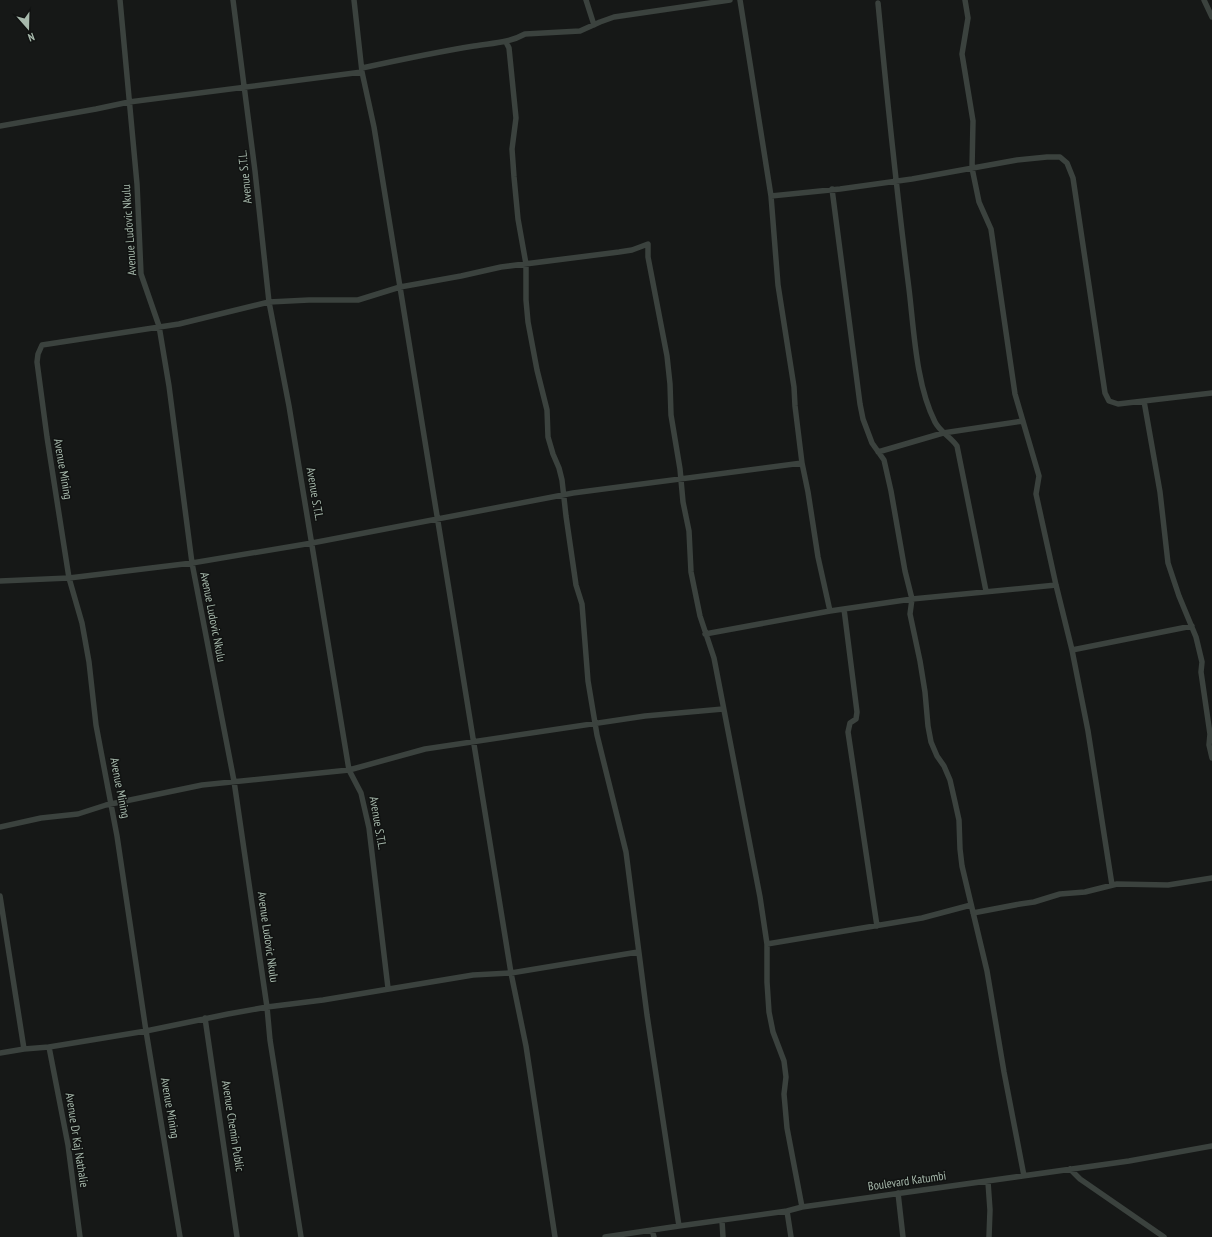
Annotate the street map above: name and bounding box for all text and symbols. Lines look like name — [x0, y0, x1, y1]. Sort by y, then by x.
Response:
north arrow — [8, 8, 48, 48]
text: N — [26, 30, 37, 45]
street label: Avenue S.T.L. — [234, 150, 255, 205]
street label: Avenue Ludovic Nkulu — [118, 184, 139, 276]
street label: Avenue Mining — [51, 437, 76, 500]
street label: Avenue S.T.L. — [303, 466, 328, 522]
street label: Avenue Ludovic Nkulu — [197, 571, 230, 663]
street label: Avenue Mining — [107, 756, 134, 820]
street label: Avenue S.T.L. — [366, 795, 391, 851]
street label: Avenue Ludovic Nkulu — [255, 891, 282, 983]
street label: Avenue Mining — [158, 1076, 183, 1139]
street label: Avenue Chemin Public — [219, 1079, 248, 1173]
street label: Avenue Dr Kaj Nathalie — [63, 1092, 92, 1188]
street label: Boulevard Katumbi — [867, 1168, 947, 1193]

